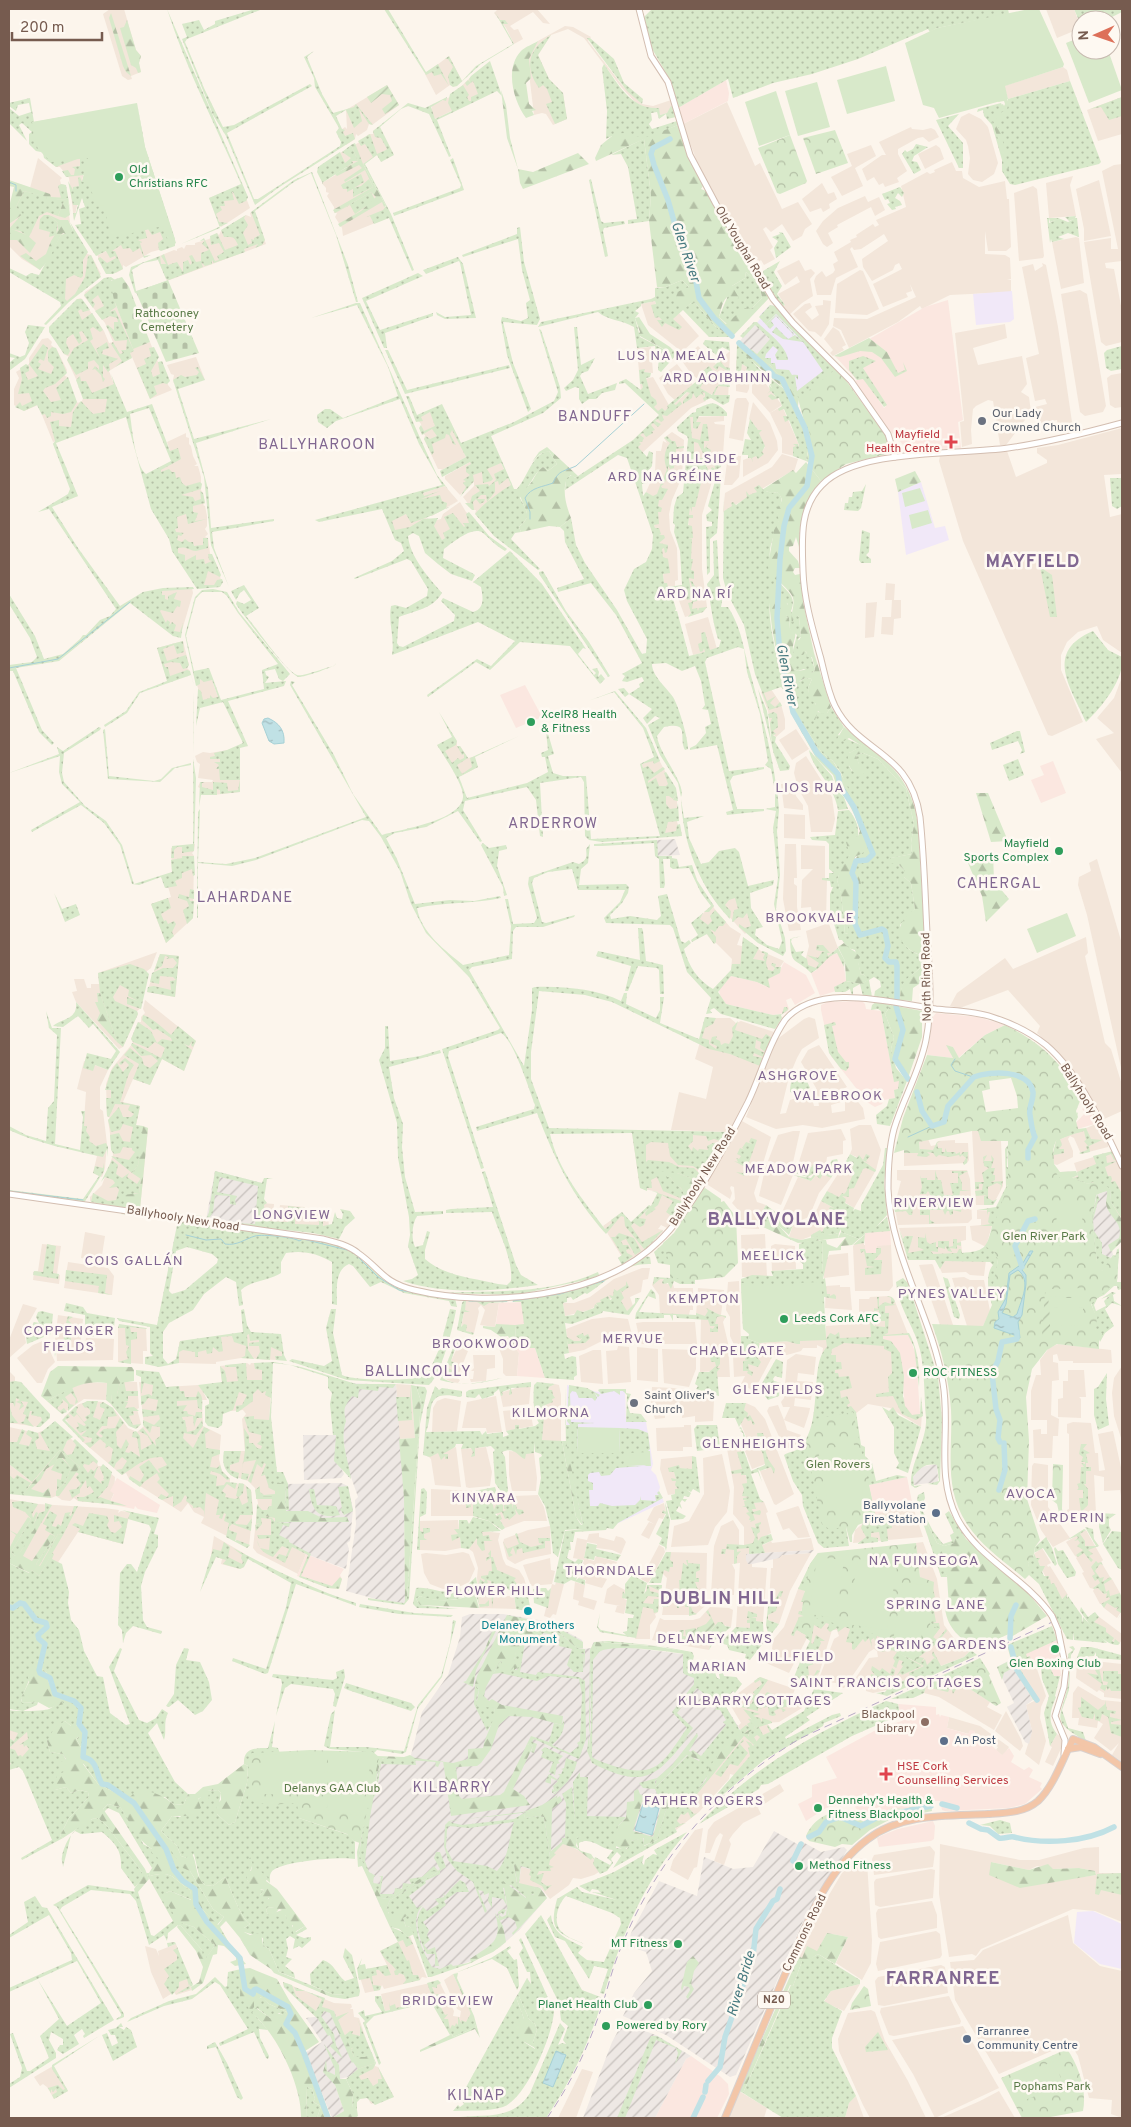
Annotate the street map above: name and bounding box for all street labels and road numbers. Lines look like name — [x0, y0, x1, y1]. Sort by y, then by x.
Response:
street label: Old Youghal Road — [711, 203, 773, 293]
street label: North Ring Road — [918, 932, 936, 1022]
street label: Ballyhooly Road — [1056, 1061, 1116, 1143]
street label: Ballyhooly New Road — [666, 1125, 740, 1229]
street label: Ballyhooly New Road — [126, 1202, 240, 1236]
street label: Commons Road — [779, 1891, 831, 1975]
road number: N20 — [758, 1992, 790, 2008]

